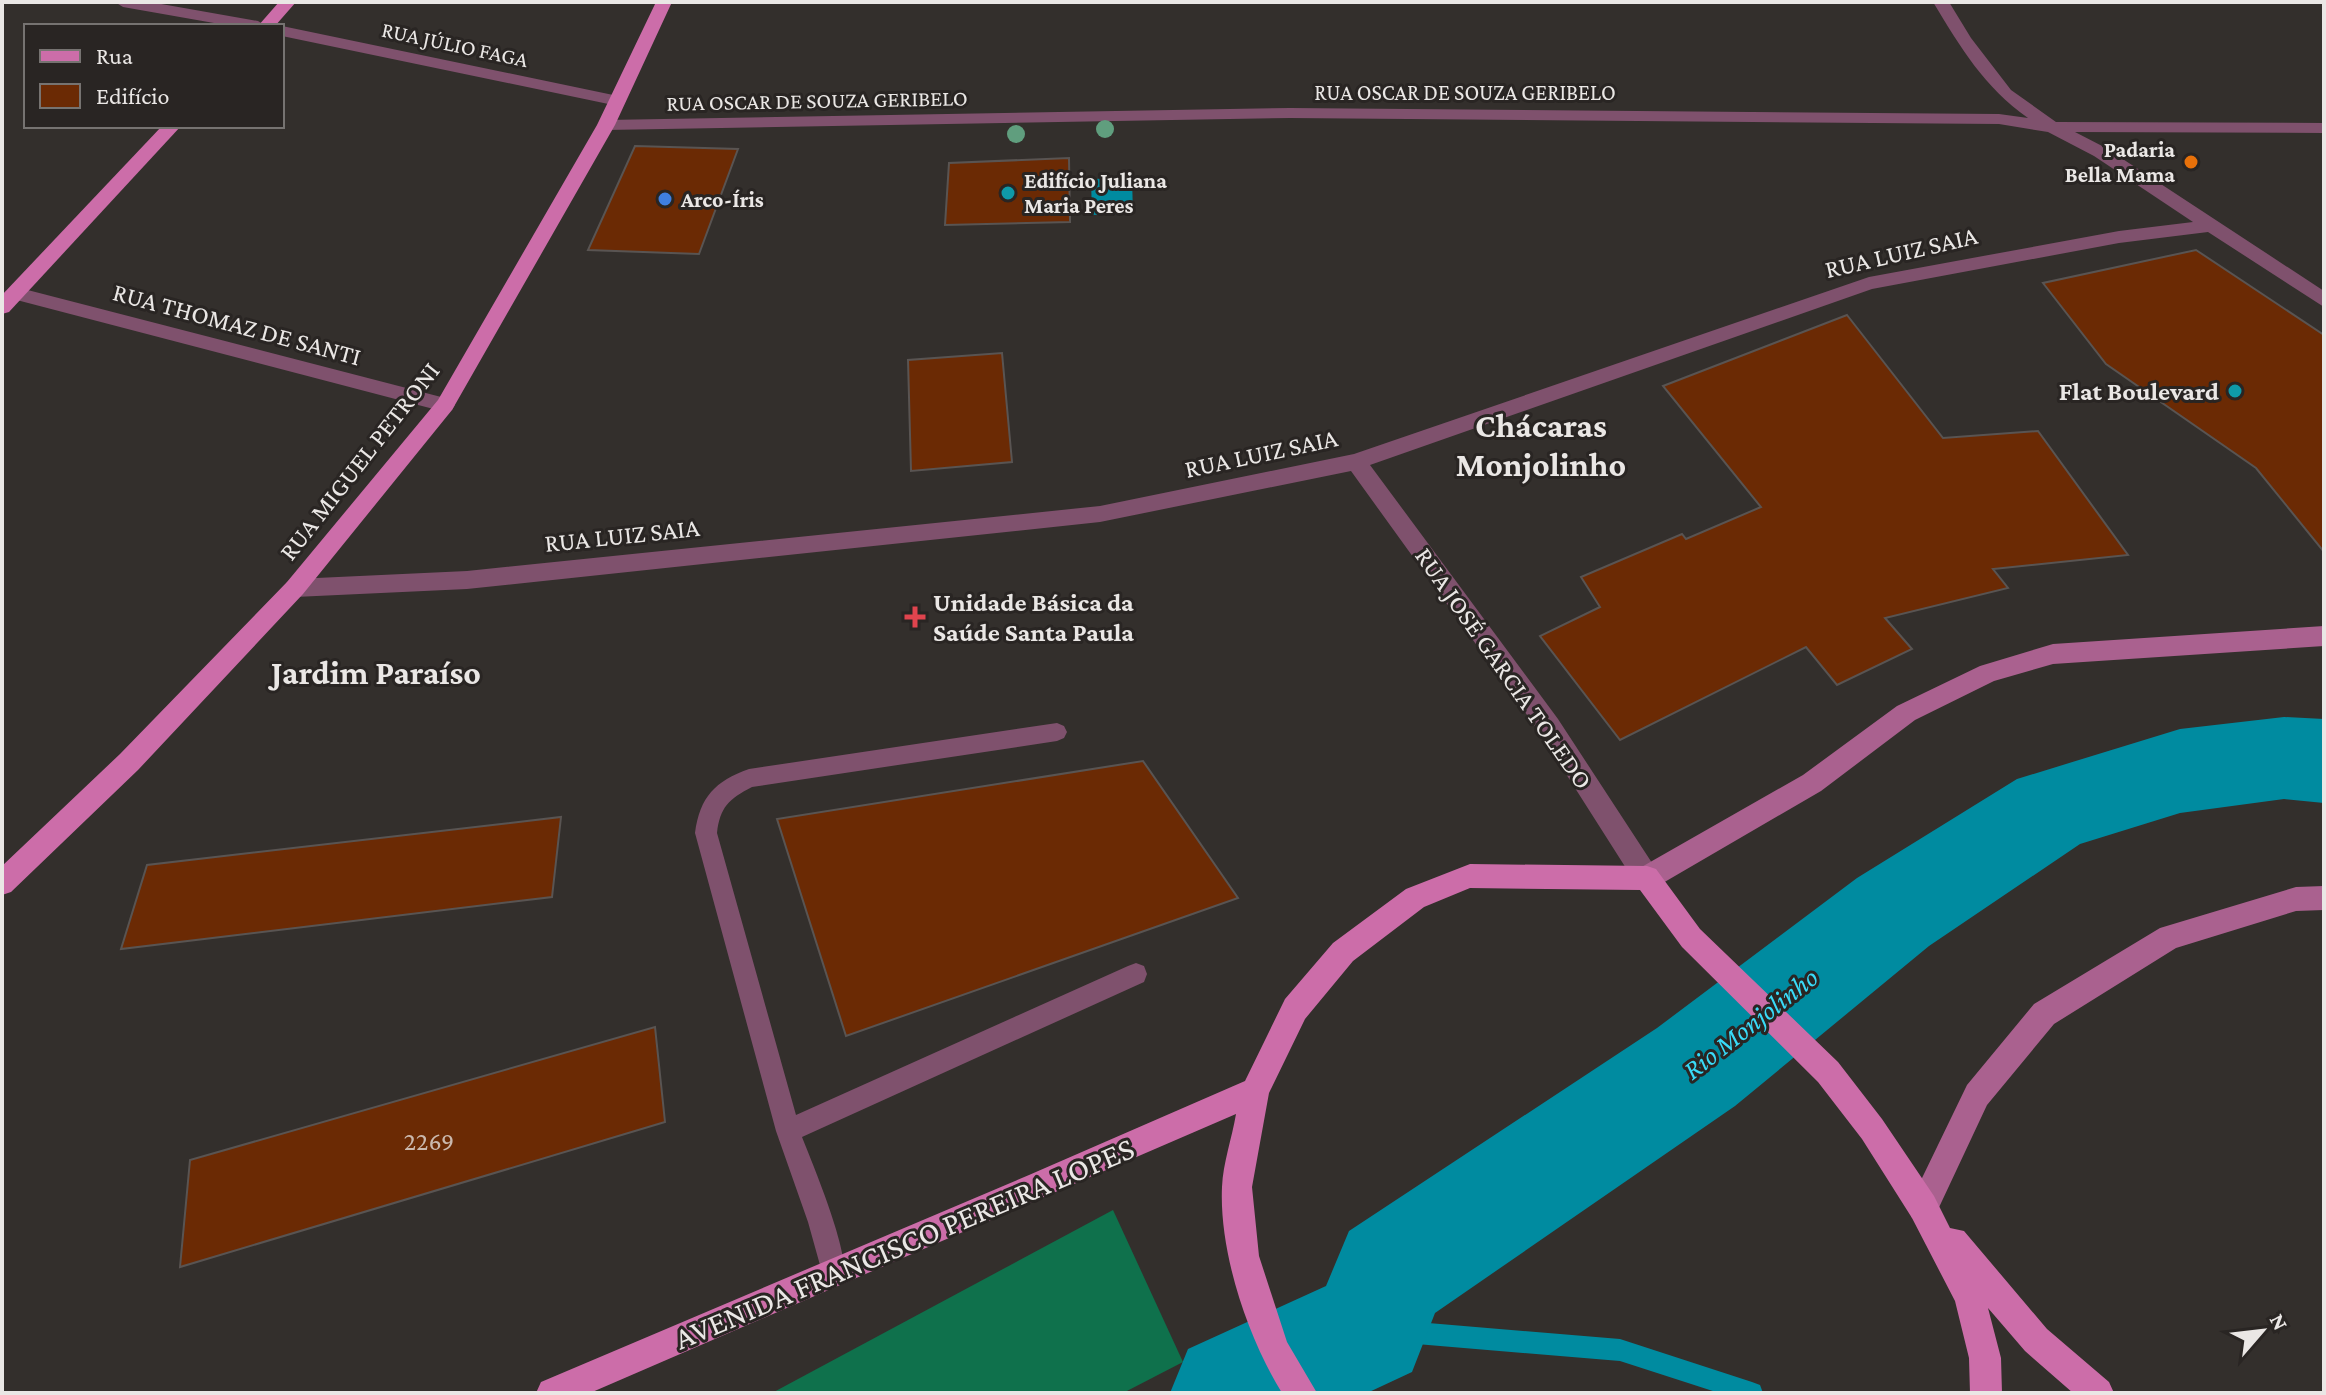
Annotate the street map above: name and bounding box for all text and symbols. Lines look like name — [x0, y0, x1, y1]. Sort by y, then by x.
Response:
street label: RUA JÚLIO FAGA — [379, 17, 531, 72]
legend — [24, 24, 284, 128]
text: Rua — [96, 42, 133, 69]
street label: RUA OSCAR DE SOUZA GERIBELO — [1314, 80, 1616, 105]
text: Edifício — [96, 82, 169, 109]
street label: RUA OSCAR DE SOUZA GERIBELO — [666, 85, 968, 116]
place label: Padaria Bella Mama — [2065, 137, 2175, 187]
marker: Padaria Bella Mama — [2182, 153, 2200, 171]
place label: Edifício Juliana Maria Peres — [1024, 168, 1167, 218]
marker: Edifício Juliana Maria Peres — [999, 184, 1017, 202]
place label: Arco-Íris — [680, 187, 764, 212]
marker: Arco-Íris — [656, 190, 674, 208]
street label: RUA LUIZ SAIA — [1822, 221, 1980, 284]
street label: RUA THOMAZ DE SANTI — [110, 277, 364, 372]
street label: RUA MIGUEL PETRONI — [273, 357, 446, 566]
place label: Flat Boulevard — [2059, 377, 2219, 406]
marker: Flat Boulevard — [2226, 382, 2244, 400]
district label: Chácaras Monjolinho — [1456, 407, 1626, 484]
street label: RUA LUIZ SAIA — [1182, 423, 1341, 484]
street label: RUA LUIZ SAIA — [543, 513, 701, 558]
street label: RUA JOSÉ GARCIA TOLEDO — [1409, 542, 1598, 795]
place label: Unidade Básica da Saúde Santa Paula — [933, 588, 1134, 647]
marker: Unidade Básica da Saúde Santa Paula — [904, 606, 926, 628]
district label: Jardim Paraíso — [268, 654, 481, 691]
water label: Rio Monjolinho — [1677, 961, 1825, 1086]
house number: 2269 — [404, 1127, 454, 1156]
street label: AVENIDA FRANCISCO PEREIRA LOPES — [669, 1130, 1139, 1356]
north arrow — [2222, 1291, 2302, 1371]
text: N — [2265, 1309, 2294, 1334]

